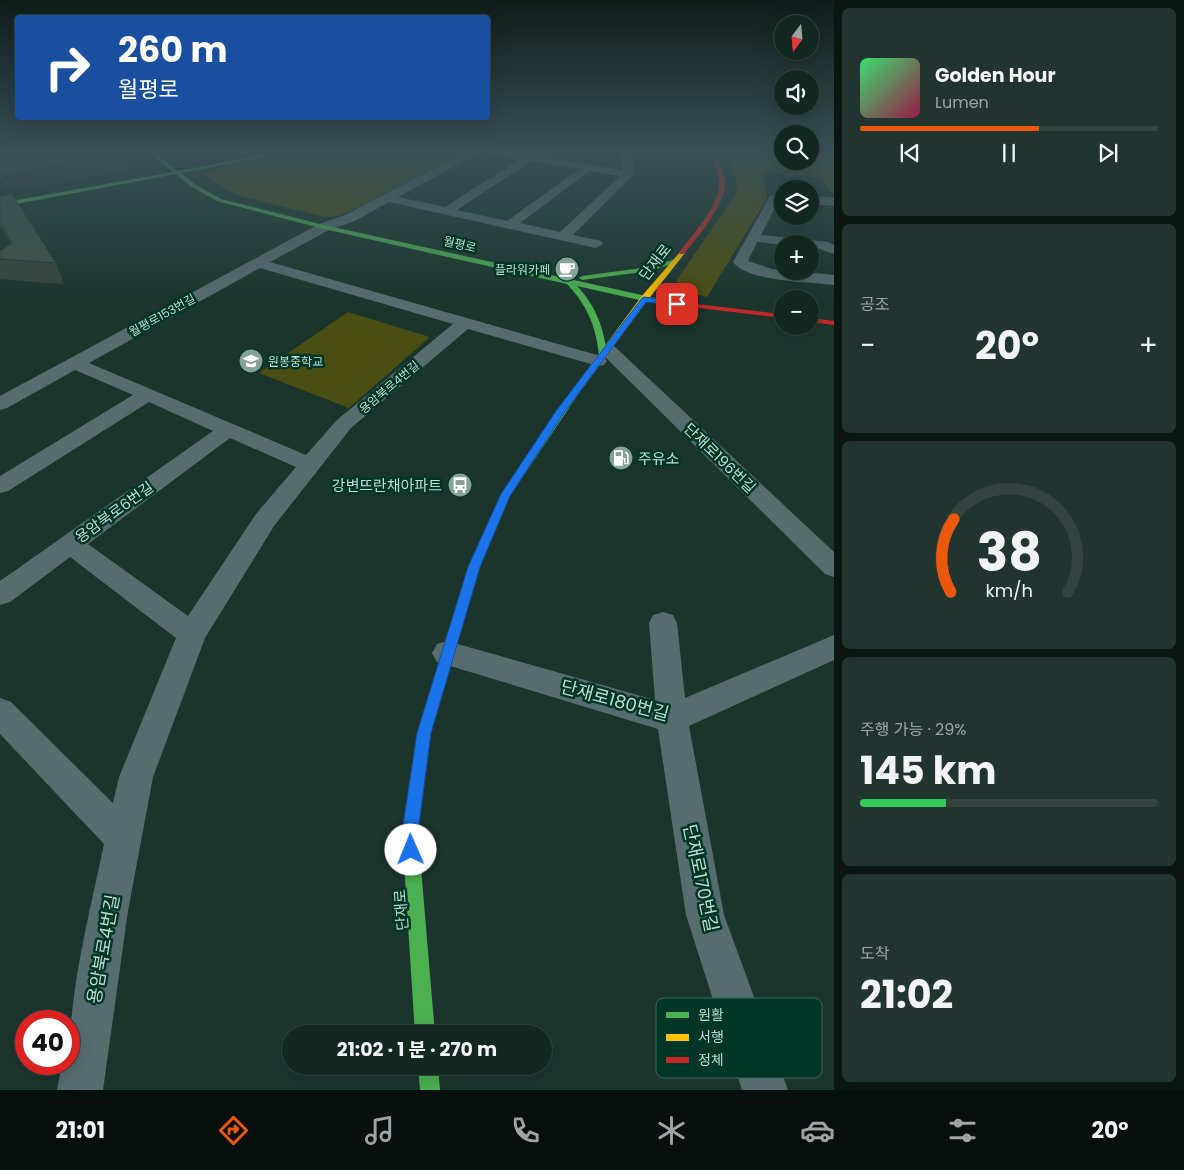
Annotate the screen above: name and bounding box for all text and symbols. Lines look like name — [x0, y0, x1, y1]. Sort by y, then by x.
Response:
north arrow — [774, 15, 819, 60]
map controls — [774, 15, 819, 335]
text: 260 m — [118, 25, 228, 74]
icon: right — [35, 35, 100, 100]
text: Golden Hour — [935, 62, 1056, 89]
button: sound — [774, 70, 819, 115]
text: 월평로 — [118, 74, 179, 105]
text: Lumen — [935, 91, 989, 114]
button: search — [774, 125, 819, 170]
icon: previous — [896, 139, 924, 167]
icon: pause — [995, 139, 1023, 167]
icon: next — [1094, 139, 1122, 167]
button: layers — [774, 180, 819, 225]
street label: 월평로 — [442, 232, 478, 256]
button: + — [774, 235, 819, 280]
street label: 단재로 — [634, 239, 676, 285]
cafe icon: 플라워카페 — [554, 256, 580, 282]
place label: 플라워카페 — [495, 261, 550, 278]
pin — [656, 283, 698, 325]
street label: 월평로153번길 — [126, 290, 198, 340]
icon: arrive — [663, 290, 691, 318]
button: − — [774, 290, 819, 335]
text: 공조 — [860, 293, 889, 316]
text: 20° — [975, 319, 1039, 372]
text: − — [860, 326, 875, 365]
text: + — [1139, 326, 1158, 365]
school or university icon: 원봉중학교 — [238, 348, 264, 374]
place label: 원봉중학교 — [268, 353, 323, 370]
street label: 용암북로4번길 — [355, 357, 423, 417]
street label: 단재로196번길 — [679, 418, 761, 498]
fuel station icon: 주유소 — [608, 445, 634, 471]
place label: 주유소 — [638, 448, 680, 469]
bus stop icon: 강변뜨란채아파트 — [447, 472, 473, 498]
place label: 강변뜨란채아파트 — [332, 475, 442, 496]
street label: 용암북로6번길 — [70, 476, 158, 548]
text: 38 — [976, 516, 1042, 589]
text: km/h — [985, 578, 1033, 603]
street label: 단재로180번길 — [558, 674, 672, 726]
text: 주행 가능 · 29% — [860, 718, 967, 741]
text: 145 km — [860, 744, 997, 797]
street label: 단재로170번길 — [677, 822, 725, 934]
position arrow — [384, 823, 436, 875]
street label: 단재로 — [389, 889, 413, 931]
street label: 용암북로4번길 — [81, 892, 125, 1006]
text: 도착 — [860, 942, 889, 965]
text: 21:02 — [860, 968, 953, 1021]
legend — [656, 998, 822, 1078]
text: 원활 — [698, 1005, 724, 1025]
speed limit sign: 40 — [15, 1010, 80, 1075]
text: 서행 — [698, 1027, 724, 1047]
text: 21:02 · 1 분 · 270 m — [337, 1036, 497, 1063]
text: 정체 — [698, 1050, 724, 1070]
icon: directions — [216, 1113, 251, 1148]
icon: music — [362, 1113, 397, 1148]
icon: phone — [508, 1113, 543, 1148]
icon: climate — [654, 1113, 689, 1148]
icon: car — [800, 1113, 835, 1148]
icon: filters — [945, 1113, 980, 1148]
text: 21:01 — [55, 1115, 105, 1146]
text: 20° — [1091, 1115, 1128, 1146]

